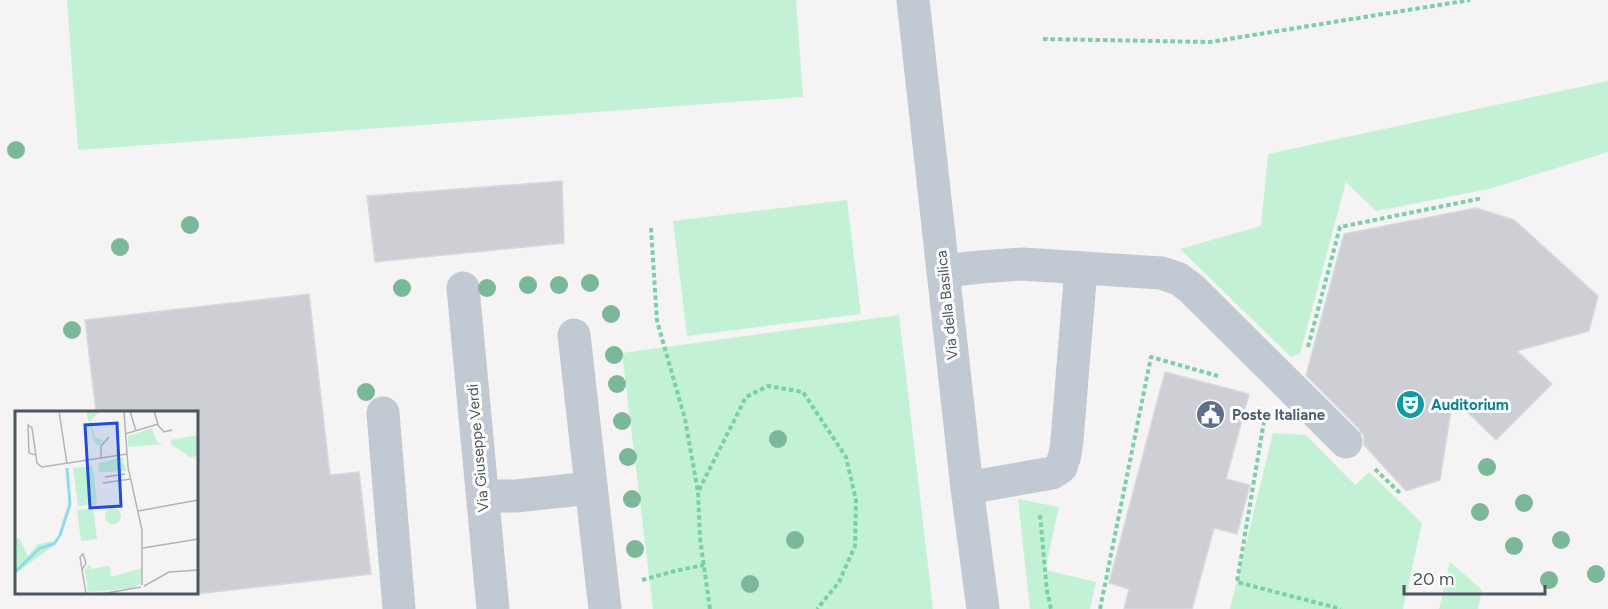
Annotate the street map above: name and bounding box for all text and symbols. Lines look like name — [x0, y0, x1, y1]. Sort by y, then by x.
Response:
street label: Via della Basilica — [932, 249, 962, 361]
street label: Via Giuseppe Verdi — [463, 383, 493, 513]
theatre icon: Auditorium — [1394, 389, 1426, 421]
place label: Auditorium — [1431, 396, 1509, 414]
public building icon: Poste Italiane — [1195, 399, 1227, 431]
place label: Poste Italiane — [1232, 406, 1326, 424]
inset map — [15, 411, 198, 594]
scale bar — [1404, 558, 1545, 596]
text: 20 m — [1413, 568, 1454, 590]

